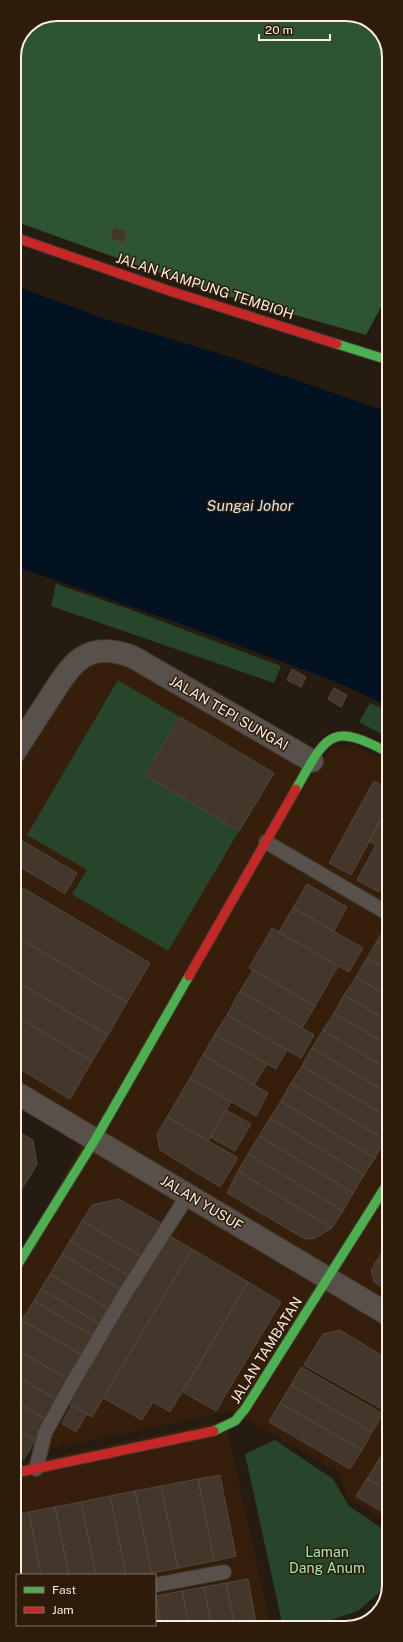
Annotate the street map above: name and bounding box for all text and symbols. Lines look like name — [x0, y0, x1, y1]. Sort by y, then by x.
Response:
scale bar — [259, 16, 330, 42]
text: 20 m — [265, 23, 293, 37]
street label: JALAN KAMPUNG TEMBIOH — [114, 250, 296, 322]
water label: Sungai Johor — [207, 497, 294, 514]
street label: JALAN TEPI SUNGAI — [167, 672, 291, 754]
street label: JALAN YUSUF — [158, 1172, 246, 1234]
street label: JALAN TAMBATAN — [227, 1294, 305, 1406]
park label: Laman Dang Anum — [289, 1544, 365, 1576]
legend — [16, 1574, 156, 1626]
text: Fast — [52, 1583, 77, 1597]
text: Jam — [52, 1603, 74, 1617]

